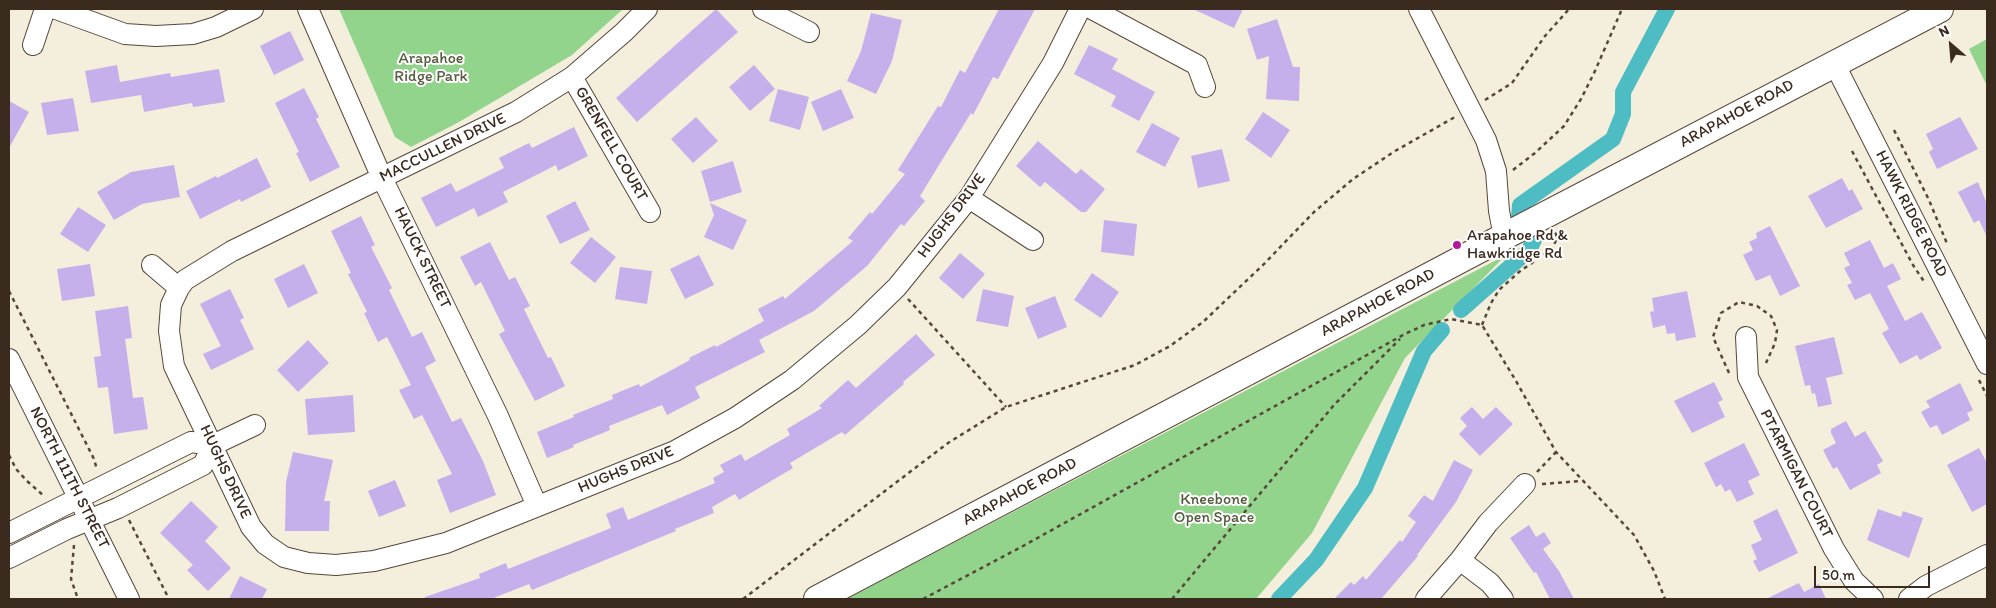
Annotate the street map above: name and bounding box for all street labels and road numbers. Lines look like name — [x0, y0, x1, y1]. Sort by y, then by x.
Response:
street label: ARAPAHOE ROAD — [1677, 76, 1797, 152]
street label: GRENFELL COURT — [570, 83, 652, 205]
street label: MACCULLEN DRIVE — [377, 109, 509, 187]
street label: HAWK RIDGE ROAD — [1871, 147, 1951, 281]
street label: HUGHS DRIVE — [914, 170, 990, 262]
street label: HAUCK STREET — [389, 204, 455, 312]
street label: ARAPAHOE ROAD — [1318, 265, 1438, 341]
street label: NORTH 111TH STREET — [25, 404, 113, 552]
street label: PTARMIGAN COURT — [1755, 406, 1837, 542]
street label: HUGHS DRIVE — [195, 422, 255, 522]
street label: HUGHS DRIVE — [575, 442, 677, 498]
street label: ARAPAHOE ROAD — [960, 454, 1080, 530]

